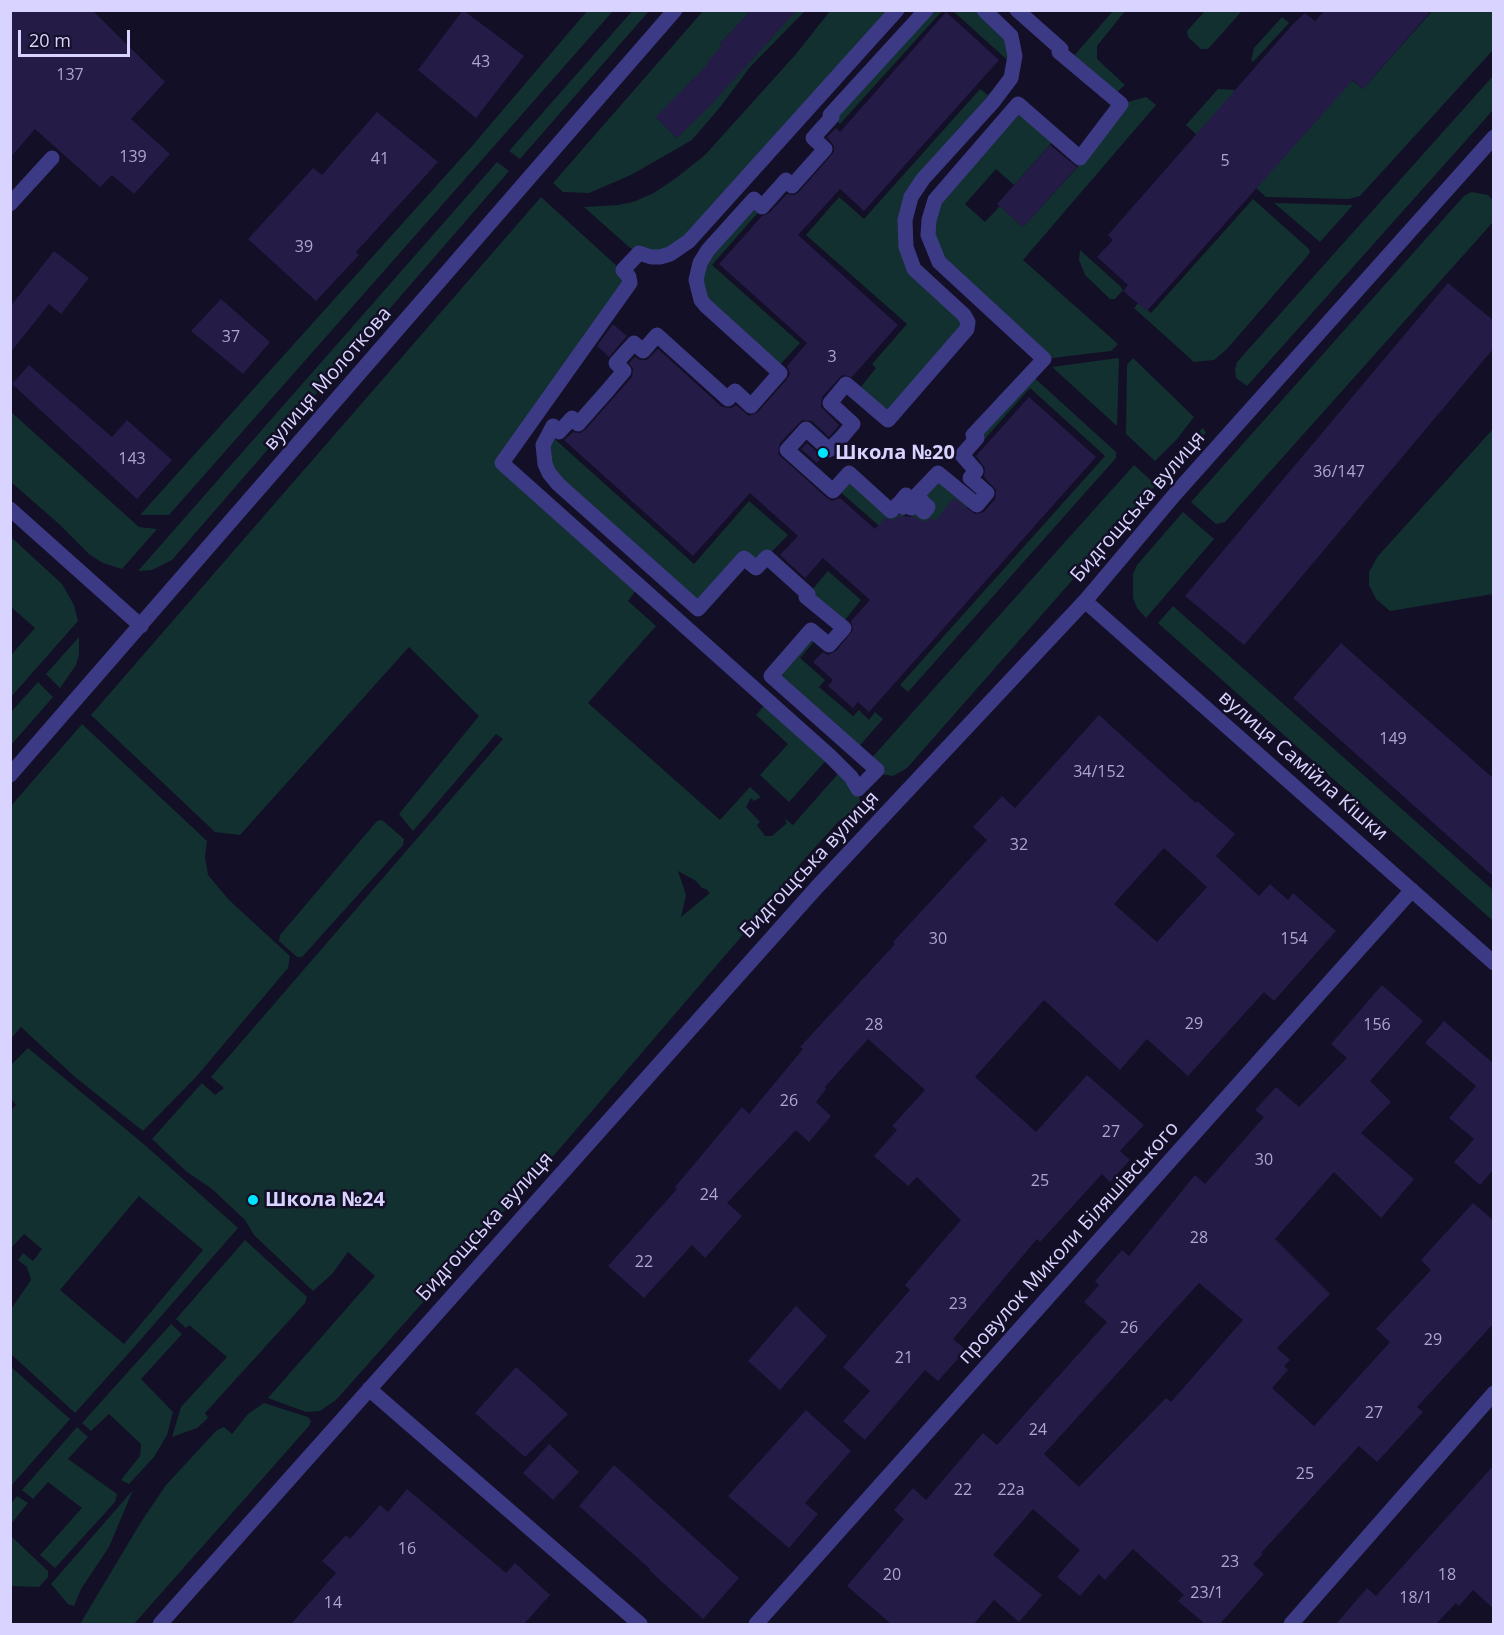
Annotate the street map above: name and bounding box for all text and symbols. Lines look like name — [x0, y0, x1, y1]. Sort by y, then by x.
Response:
scale bar — [21, 18, 134, 56]
text: 20 m — [29, 28, 71, 52]
house number: 43 — [472, 52, 490, 72]
house number: 137 — [56, 65, 84, 85]
house number: 139 — [119, 147, 147, 167]
house number: 41 — [371, 149, 389, 169]
house number: 5 — [1220, 151, 1230, 171]
house number: 39 — [295, 237, 313, 257]
street label: вулиця Молоткова — [259, 302, 397, 456]
house number: 37 — [222, 327, 240, 347]
house number: 3 — [827, 347, 837, 367]
street label: Бидгощська вулиця — [1066, 427, 1210, 587]
place label: Школа №20 — [835, 441, 955, 465]
marker: Школа №20 — [816, 446, 830, 460]
house number: 143 — [118, 449, 146, 469]
house number: 36/147 — [1313, 462, 1365, 482]
street label: вулиця Самійла Кішки — [1213, 686, 1393, 846]
house number: 149 — [1379, 729, 1407, 749]
house number: 34/152 — [1073, 762, 1125, 782]
street label: Бидгощська вулиця — [736, 786, 884, 944]
house number: 32 — [1010, 835, 1028, 855]
house number: 30 — [929, 929, 947, 949]
house number: 154 — [1280, 929, 1308, 949]
house number: 29 — [1185, 1014, 1203, 1034]
house number: 28 — [865, 1015, 883, 1035]
house number: 156 — [1363, 1015, 1391, 1035]
house number: 26 — [780, 1091, 798, 1111]
street label: провулок Миколи Біляшівського — [954, 1117, 1184, 1369]
house number: 27 — [1102, 1122, 1120, 1142]
street label: Бидгощська вулиця — [412, 1148, 558, 1306]
house number: 30 — [1255, 1150, 1273, 1170]
house number: 25 — [1031, 1171, 1049, 1191]
house number: 24 — [700, 1185, 718, 1205]
place label: Школа №24 — [265, 1188, 385, 1212]
marker: Школа №24 — [246, 1193, 260, 1207]
house number: 28 — [1190, 1228, 1208, 1248]
house number: 22 — [635, 1252, 653, 1272]
house number: 23 — [949, 1294, 967, 1314]
house number: 26 — [1120, 1318, 1138, 1338]
house number: 29 — [1424, 1330, 1442, 1350]
house number: 21 — [895, 1348, 913, 1368]
house number: 27 — [1365, 1403, 1383, 1423]
house number: 24 — [1029, 1420, 1047, 1440]
house number: 25 — [1296, 1464, 1314, 1484]
house number: 22 — [954, 1480, 972, 1500]
house number: 22а — [997, 1480, 1025, 1500]
house number: 16 — [398, 1539, 416, 1559]
house number: 23 — [1221, 1552, 1239, 1572]
house number: 20 — [883, 1565, 901, 1585]
house number: 18 — [1438, 1565, 1456, 1585]
house number: 23/1 — [1190, 1583, 1224, 1603]
house number: 18/1 — [1399, 1588, 1433, 1608]
house number: 14 — [324, 1593, 342, 1613]

